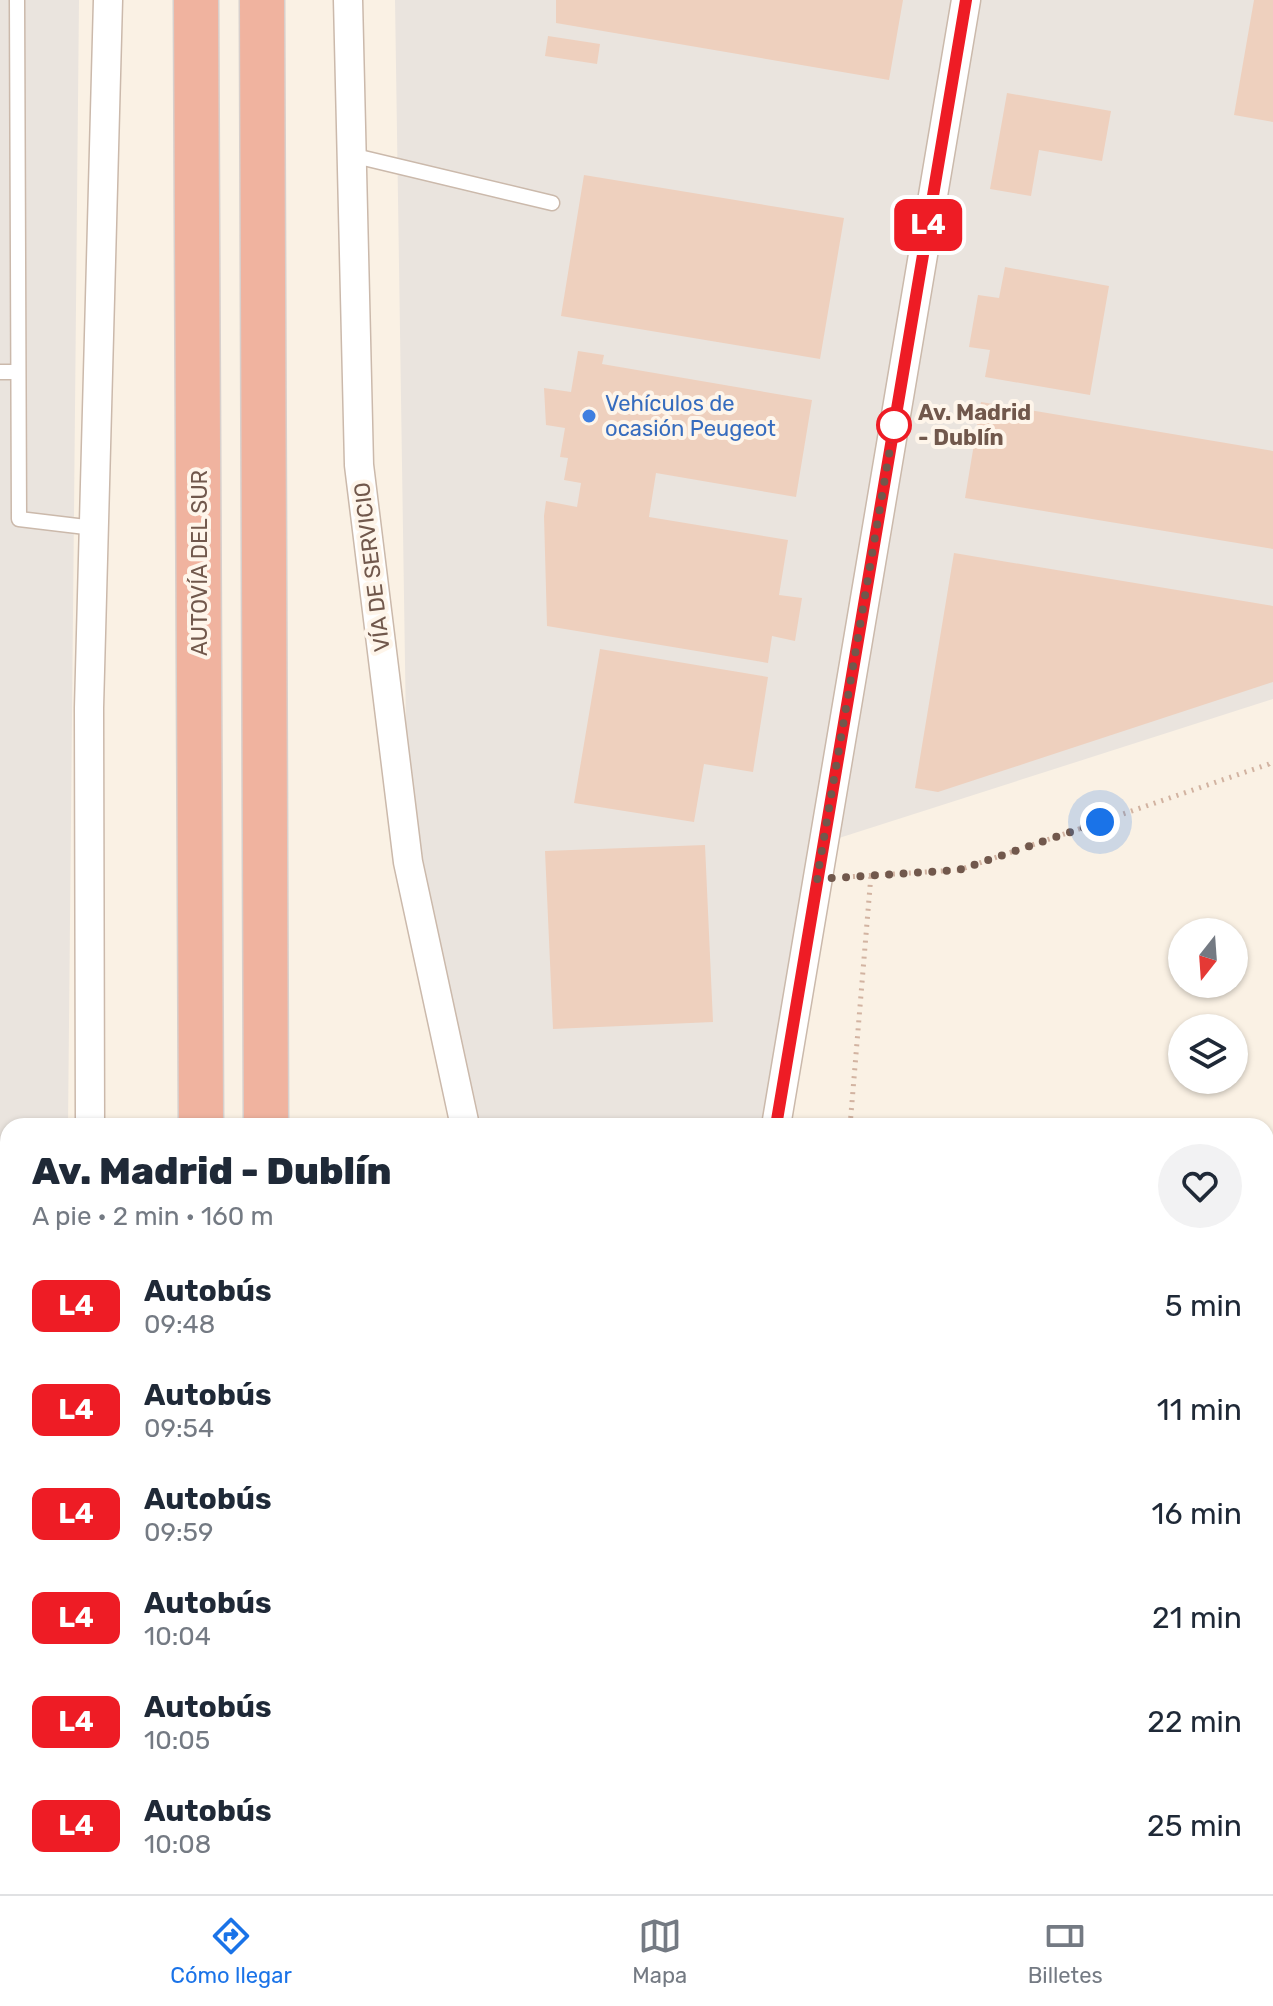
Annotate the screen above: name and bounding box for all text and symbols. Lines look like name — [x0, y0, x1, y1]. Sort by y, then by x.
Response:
line badge: L4 — [892, 199, 964, 251]
text: L4 — [910, 208, 946, 241]
place label: Vehículos de ocasión Peugeot — [605, 390, 776, 442]
place label: Av. Madrid - Dublín — [918, 399, 1031, 451]
marker: Vehículos de ocasión Peugeot — [580, 407, 598, 425]
marker: Av. Madrid - Dublín — [877, 408, 911, 442]
street label: AUTOVÍA DEL SUR — [186, 470, 213, 656]
street label: VÍA DE SERVICIO — [348, 481, 396, 653]
your location — [1080, 802, 1120, 842]
north arrow — [1168, 918, 1248, 998]
map controls — [1168, 918, 1248, 1094]
button: layers — [1168, 1014, 1248, 1094]
button: heart — [1158, 1144, 1242, 1228]
text: Av. Madrid - Dublín — [32, 1148, 392, 1194]
text: A pie · 2 min · 160 m — [32, 1201, 274, 1232]
text: Autobús — [144, 1273, 272, 1309]
text: 5 min — [1165, 1288, 1242, 1324]
text: L4 — [58, 1289, 94, 1322]
text: 09:48 — [144, 1309, 215, 1340]
text: Autobús — [144, 1377, 272, 1413]
text: 11 min — [1157, 1392, 1242, 1428]
text: L4 — [58, 1393, 94, 1426]
text: 09:54 — [144, 1413, 214, 1444]
text: Autobús — [144, 1481, 272, 1517]
text: 16 min — [1152, 1496, 1242, 1532]
text: L4 — [58, 1497, 94, 1530]
text: 09:59 — [144, 1517, 213, 1548]
text: Autobús — [144, 1585, 272, 1621]
text: 21 min — [1152, 1600, 1242, 1636]
text: L4 — [58, 1601, 94, 1634]
text: 10:04 — [144, 1621, 211, 1652]
text: Autobús — [144, 1689, 272, 1725]
text: 22 min — [1147, 1704, 1242, 1740]
text: L4 — [58, 1705, 94, 1738]
text: 10:05 — [144, 1725, 210, 1756]
text: Autobús — [144, 1793, 272, 1829]
text: 25 min — [1147, 1808, 1242, 1844]
text: L4 — [58, 1809, 94, 1842]
text: 10:08 — [144, 1829, 211, 1860]
tab: Cómo llegar — [170, 1914, 292, 1989]
tab: Mapa — [632, 1914, 687, 1989]
tab: Billetes — [1028, 1914, 1103, 1989]

